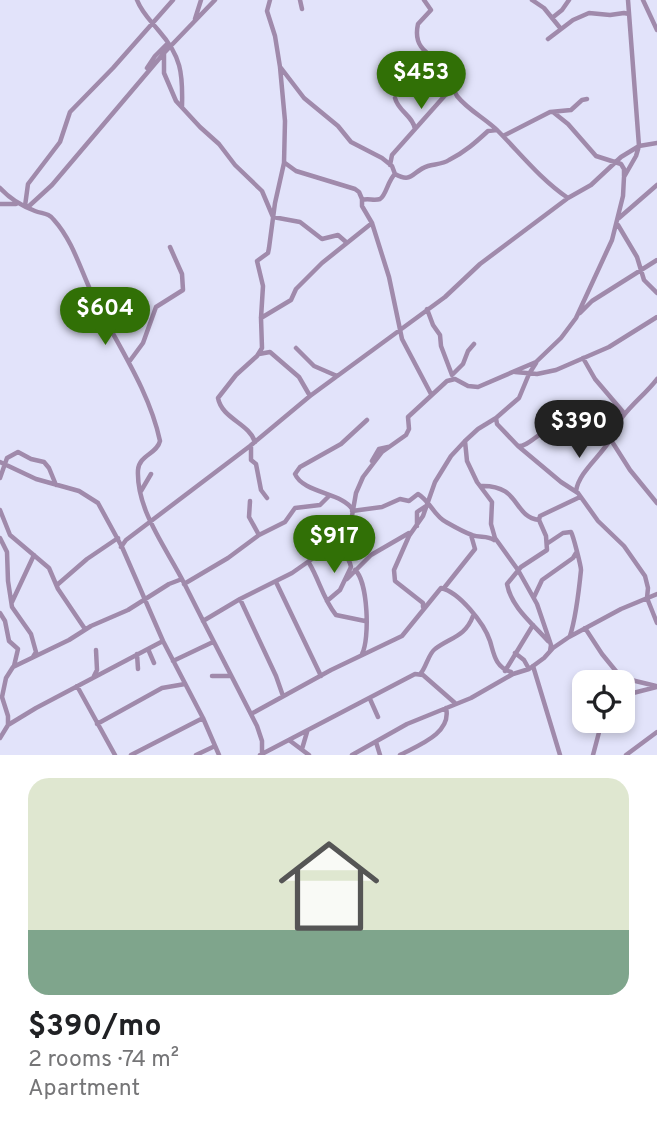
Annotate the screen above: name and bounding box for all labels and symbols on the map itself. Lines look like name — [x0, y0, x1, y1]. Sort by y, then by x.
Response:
pin: $453 — [380, 52, 462, 111]
pin: $604 — [64, 288, 146, 347]
pin: $390 — [538, 400, 620, 460]
pin: $917 — [293, 516, 375, 575]

